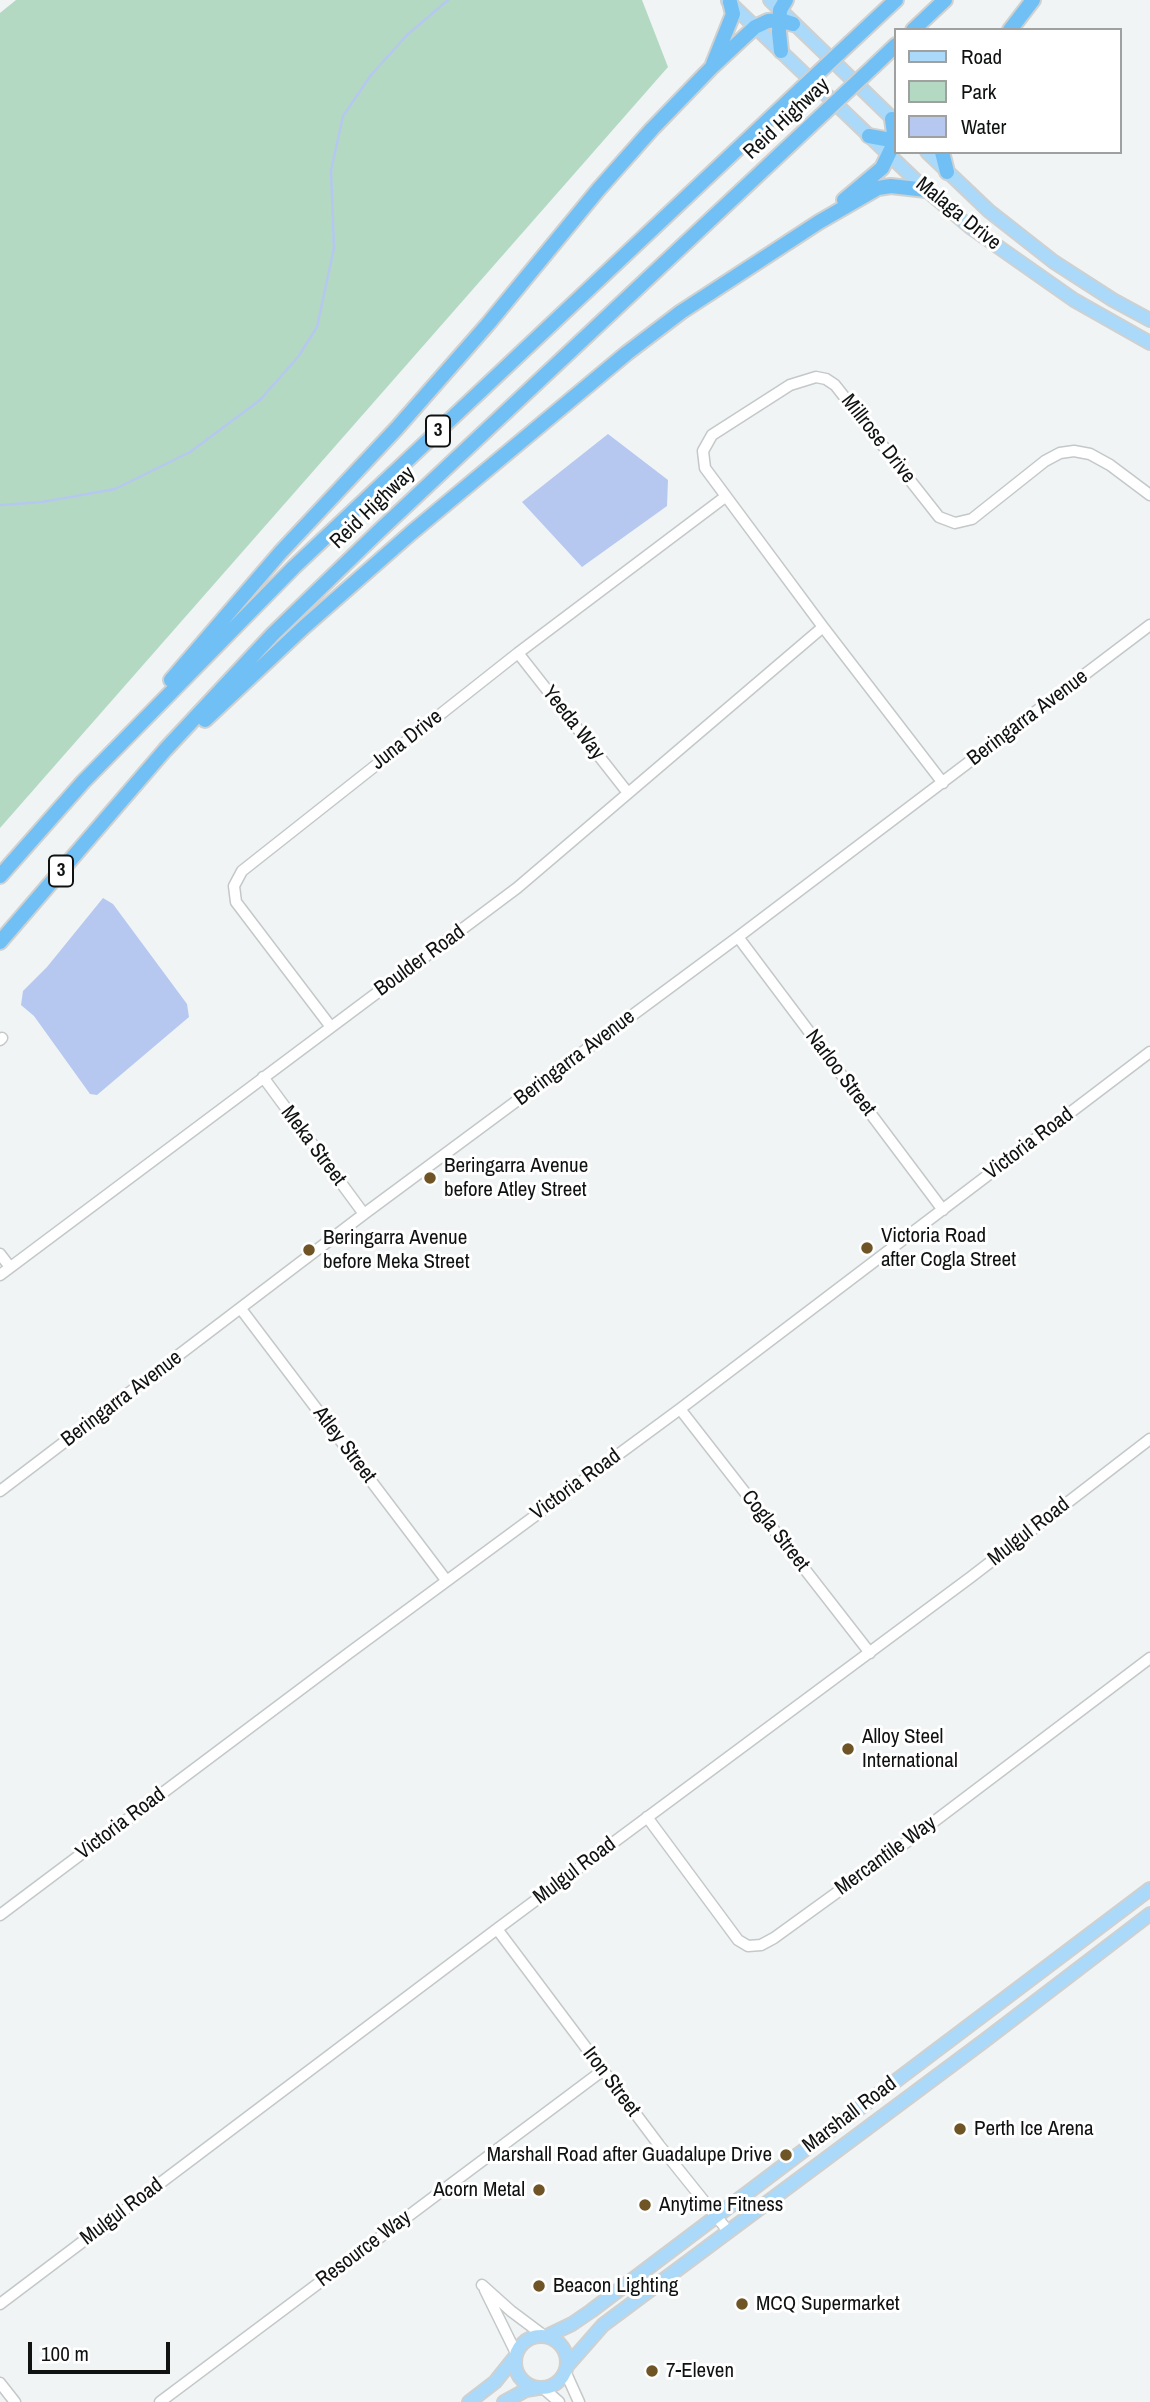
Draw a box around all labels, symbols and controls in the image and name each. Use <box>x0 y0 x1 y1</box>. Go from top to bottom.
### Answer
legend <box>894 28 1122 154</box>
text: Road <box>961 42 1002 71</box>
street label: Reid Highway <box>739 73 835 165</box>
text: Park <box>961 77 996 106</box>
text: Water <box>961 112 1006 141</box>
street label: Malaga Drive <box>910 172 1006 256</box>
street label: Millrose Drive <box>835 389 921 489</box>
road number: 3 <box>426 416 450 446</box>
street label: Reid Highway <box>325 461 421 555</box>
street label: Beringarra Avenue <box>963 665 1093 771</box>
street label: Yeeda Way <box>536 681 610 765</box>
street label: Juna Drive <box>366 704 448 776</box>
road number: 3 <box>49 856 73 886</box>
street label: Boulder Road <box>370 920 470 1002</box>
street label: Beringarra Avenue <box>510 1005 640 1111</box>
street label: Narloo Street <box>799 1025 881 1121</box>
street label: Meka Street <box>275 1101 351 1191</box>
street label: Victoria Road <box>979 1102 1079 1186</box>
place label: Beringarra Avenue before Atley Street <box>444 1153 588 1203</box>
marker: Beringarra Avenue before Atley Street <box>422 1170 438 1186</box>
place label: Victoria Road after Cogla Street <box>881 1223 1016 1273</box>
place label: Beringarra Avenue before Meka Street <box>323 1225 469 1275</box>
marker: Victoria Road after Cogla Street <box>859 1240 875 1256</box>
marker: Beringarra Avenue before Meka Street <box>301 1242 317 1258</box>
street label: Beringarra Avenue <box>57 1346 187 1452</box>
street label: Atley Street <box>307 1402 381 1488</box>
street label: Victoria Road <box>526 1444 626 1526</box>
street label: Cogla Street <box>736 1486 814 1576</box>
street label: Mulgul Road <box>983 1492 1075 1572</box>
place label: Alloy Steel International <box>862 1724 958 1774</box>
marker: Alloy Steel International <box>840 1741 856 1757</box>
street label: Victoria Road <box>71 1782 171 1866</box>
street label: Mercantile Way <box>830 1811 942 1901</box>
street label: Mulgul Road <box>529 1832 621 1910</box>
street label: Iron Street <box>577 2042 645 2122</box>
street label: Marshall Road <box>798 2072 902 2158</box>
place label: Perth Ice Arena <box>974 2116 1094 2142</box>
marker: Perth Ice Arena <box>952 2121 968 2137</box>
place label: Marshall Road after Guadalupe Drive <box>487 2142 772 2168</box>
marker: Marshall Road after Guadalupe Drive <box>778 2147 794 2163</box>
street label: Mulgul Road <box>76 2173 168 2251</box>
place label: Acorn Metal <box>433 2177 525 2203</box>
marker: Acorn Metal <box>531 2182 547 2198</box>
place label: Anytime Fitness <box>659 2192 783 2218</box>
marker: Anytime Fitness <box>637 2197 653 2213</box>
street label: Resource Way <box>312 2205 416 2293</box>
place label: Beacon Lighting <box>553 2273 678 2299</box>
marker: Beacon Lighting <box>531 2278 547 2294</box>
place label: MCQ Supermarket <box>756 2291 900 2317</box>
marker: MCQ Supermarket <box>734 2296 750 2312</box>
scale bar <box>32 2328 173 2372</box>
text: 100 m <box>41 2339 89 2368</box>
place label: 7-Eleven <box>666 2358 734 2384</box>
marker: 7-Eleven <box>644 2363 660 2379</box>

